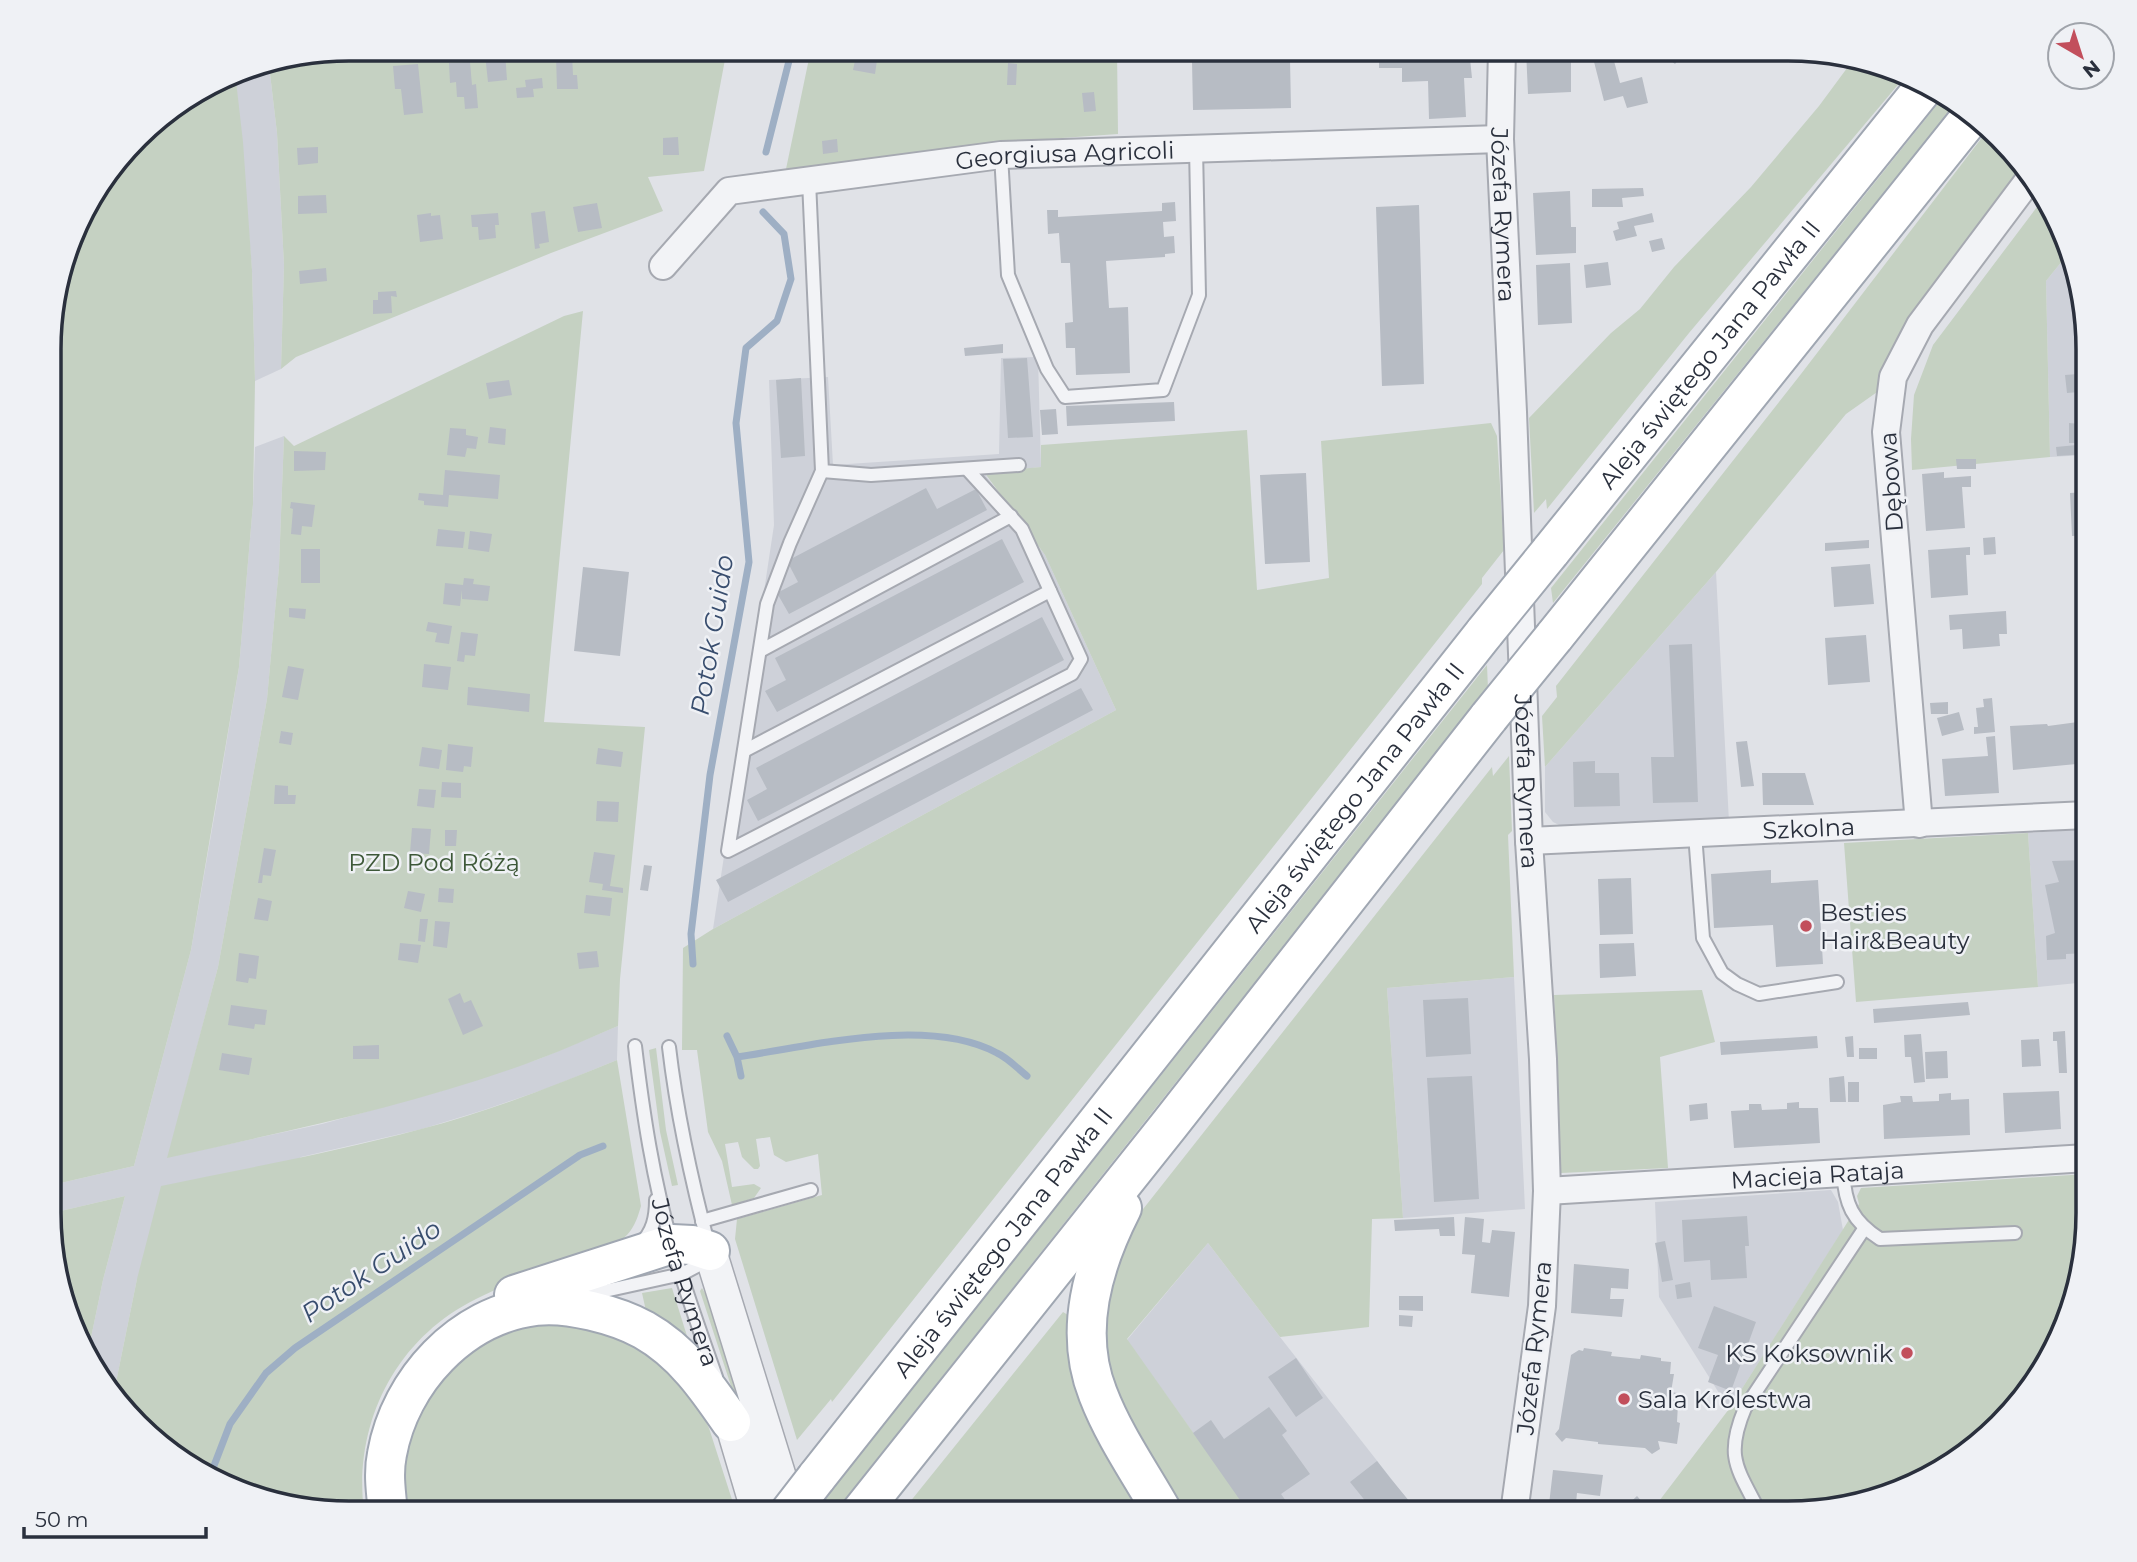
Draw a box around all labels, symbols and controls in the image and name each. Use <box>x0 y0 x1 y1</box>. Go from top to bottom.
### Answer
north arrow <box>2046 21 2116 91</box>
text: N <box>2078 55 2105 83</box>
street label: Józefa Rymera <box>1485 126 1522 303</box>
street label: Georgiusa Agricoli <box>953 135 1175 175</box>
street label: Aleja świętego Jana Pawła II <box>1592 214 1826 494</box>
street label: Dębowa <box>1873 431 1909 533</box>
water label: Potok Guido <box>684 553 740 717</box>
street label: Aleja świętego Jana Pawła II <box>1239 656 1470 938</box>
street label: Józefa Rymera <box>1509 692 1545 870</box>
street label: Szkolna <box>1762 811 1856 845</box>
park label: PZD Pod Różą <box>348 848 520 877</box>
place label: Besties Hair&Beauty <box>1820 898 1969 955</box>
marker: Besties Hair&Beauty <box>1798 918 1814 934</box>
street label: Aleja świętego Jana Pawła II <box>887 1101 1118 1383</box>
street label: Macieja Rataja <box>1730 1155 1905 1194</box>
street label: Józefa Rymera <box>646 1194 726 1370</box>
water label: Potok Guido <box>295 1213 447 1329</box>
street label: Józefa Rymera <box>1510 1260 1558 1437</box>
place label: KS Koksownik <box>1725 1339 1894 1368</box>
marker: KS Koksownik <box>1899 1345 1915 1361</box>
place label: Sala Królestwa <box>1638 1385 1812 1414</box>
marker: Sala Królestwa <box>1616 1391 1632 1407</box>
scale bar <box>24 1496 206 1540</box>
text: 50 m <box>35 1507 89 1532</box>

